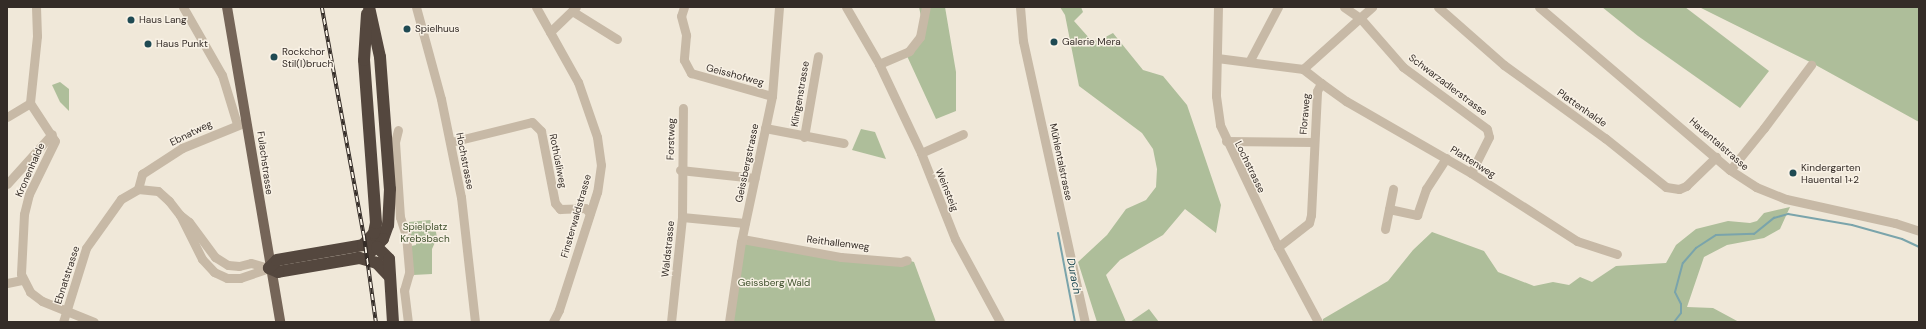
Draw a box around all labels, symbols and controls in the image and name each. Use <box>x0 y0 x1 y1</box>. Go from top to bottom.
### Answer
place label: Haus Lang <box>139 14 187 26</box>
marker: Haus Lang <box>126 15 136 25</box>
place label: Spielhuus <box>415 23 460 35</box>
marker: Spielhuus <box>402 24 412 34</box>
place label: Galerie Mera <box>1062 36 1121 48</box>
marker: Galerie Mera <box>1049 37 1059 47</box>
place label: Haus Punkt <box>156 38 208 50</box>
marker: Haus Punkt <box>143 39 153 49</box>
place label: Rockchor Stil(l)bruch <box>282 45 333 68</box>
marker: Rockchor Stil(l)bruch <box>269 52 279 62</box>
street label: Schwarzadlerstrasse <box>1406 52 1490 118</box>
street label: Klingenstrasse <box>788 60 812 128</box>
street label: Geisshofweg <box>705 62 765 88</box>
street label: Plattenhalde <box>1555 87 1609 129</box>
street label: Floraweg <box>1297 93 1313 135</box>
street label: Hauentalstrasse <box>1687 115 1751 173</box>
street label: Ebnatweg <box>168 118 214 148</box>
street label: Forstweg <box>664 118 678 160</box>
street label: Geissbergstrasse <box>733 122 761 204</box>
street label: Mühlentalstrasse <box>1047 122 1075 202</box>
street label: Fulachstrasse <box>255 131 275 195</box>
street label: Hochstrasse <box>454 131 476 191</box>
street label: Rothüsliweg <box>547 133 569 189</box>
street label: Lochstrasse <box>1232 139 1268 195</box>
street label: Kronenhalde <box>13 141 47 199</box>
street label: Plattenweg <box>1448 143 1498 181</box>
place label: Kindergarten Hauental 1+2 <box>1801 161 1860 184</box>
street label: Weinsteig <box>933 167 961 213</box>
marker: Kindergarten Hauental 1+2 <box>1788 168 1798 178</box>
street label: Finsterwaldstrasse <box>558 173 594 259</box>
park label: Spielplatz Krebsbach <box>400 220 450 244</box>
street label: Waldstrasse <box>659 220 677 278</box>
street label: Reithallenweg <box>806 233 870 253</box>
street label: Ebnatstrasse <box>52 244 82 306</box>
water label: Durach <box>1064 257 1084 295</box>
park label: Geissberg Wald <box>738 277 810 289</box>

